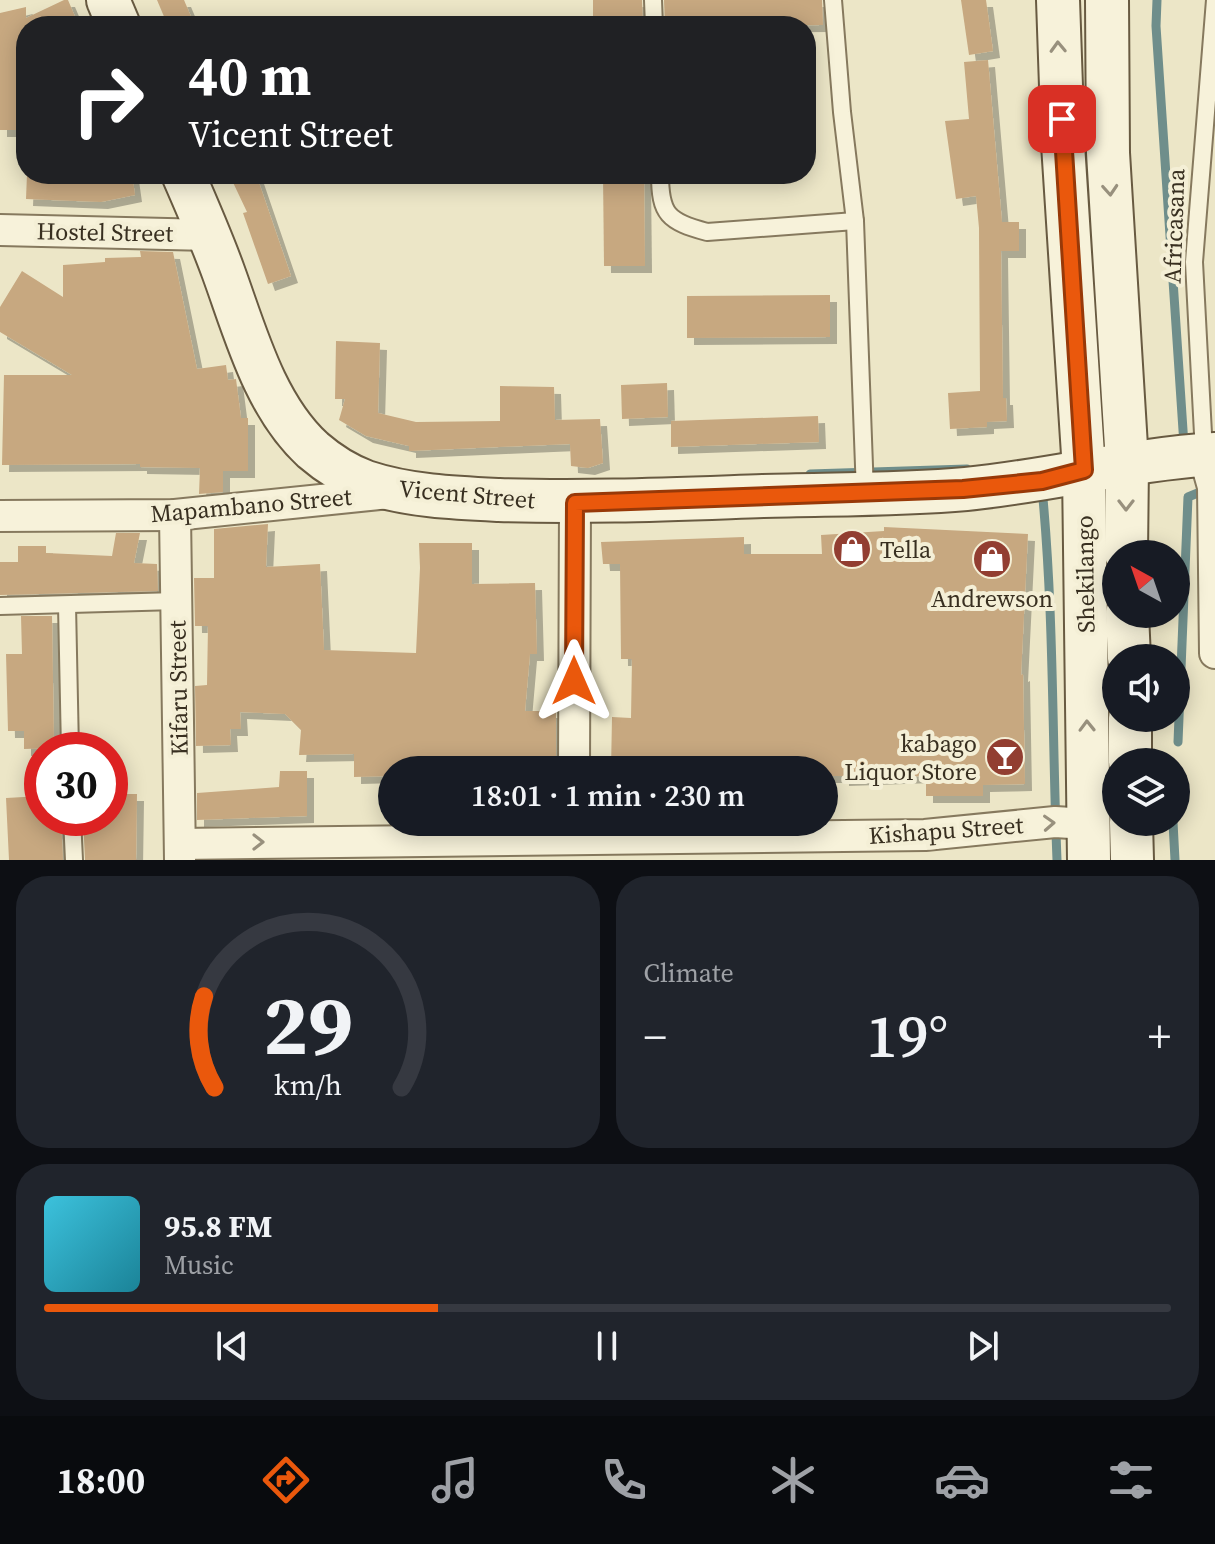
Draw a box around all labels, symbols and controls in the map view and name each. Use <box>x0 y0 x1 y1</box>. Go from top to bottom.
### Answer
text: 40 m <box>188 37 311 114</box>
one-way arrow <box>1050 40 1067 53</box>
icon: right <box>56 48 160 152</box>
pin <box>1028 85 1096 153</box>
icon: arrive <box>1040 97 1084 141</box>
text: Vicent Street <box>188 110 393 159</box>
street label: Africasana <box>1156 167 1193 284</box>
one-way arrow <box>1101 184 1118 197</box>
street label: Hostel Street <box>36 214 174 250</box>
street label: Vicent Street <box>398 472 537 516</box>
street label: Mapambano Street <box>149 480 353 530</box>
one-way arrow <box>1117 499 1135 512</box>
street label: Shekilango <box>1067 515 1103 633</box>
shop icon: Tella <box>831 528 873 570</box>
place label: Tella <box>880 533 932 566</box>
shop icon: Andrewson <box>971 538 1013 580</box>
north arrow <box>1102 540 1190 628</box>
map controls <box>1102 540 1190 836</box>
place label: Andrewson <box>931 582 1053 615</box>
street label: Kifaru Street <box>160 620 196 756</box>
position arrow <box>532 639 616 723</box>
button: sound <box>1102 644 1190 732</box>
one-way arrow <box>1078 719 1096 732</box>
place label: kabago Liquor Store <box>844 727 977 788</box>
speed limit sign: 30 <box>24 732 128 836</box>
bar icon: kabago Liquor Store <box>984 736 1026 778</box>
button: layers <box>1102 748 1190 836</box>
text: 18:01 · 1 min · 230 m <box>471 775 745 816</box>
street label: Kishapu Street <box>868 808 1025 852</box>
one-way arrow <box>1043 815 1056 832</box>
one-way arrow <box>252 833 265 851</box>
text: Climate <box>644 955 734 991</box>
text: 29 <box>263 968 353 1082</box>
text: 19° <box>866 995 948 1077</box>
text: − <box>644 1006 667 1067</box>
text: + <box>1148 1006 1171 1067</box>
text: km/h <box>274 1065 342 1105</box>
text: 95.8 FM <box>164 1206 272 1247</box>
text: Music <box>164 1247 234 1283</box>
icon: previous <box>210 1324 254 1368</box>
icon: pause <box>585 1324 629 1368</box>
icon: next <box>961 1324 1005 1368</box>
icon: directions <box>258 1452 314 1508</box>
icon: music <box>427 1452 483 1508</box>
icon: phone <box>596 1452 652 1508</box>
icon: climate <box>765 1452 821 1508</box>
icon: car <box>934 1452 990 1508</box>
icon: filters <box>1103 1452 1159 1508</box>
text: 18:00 <box>56 1456 145 1505</box>

